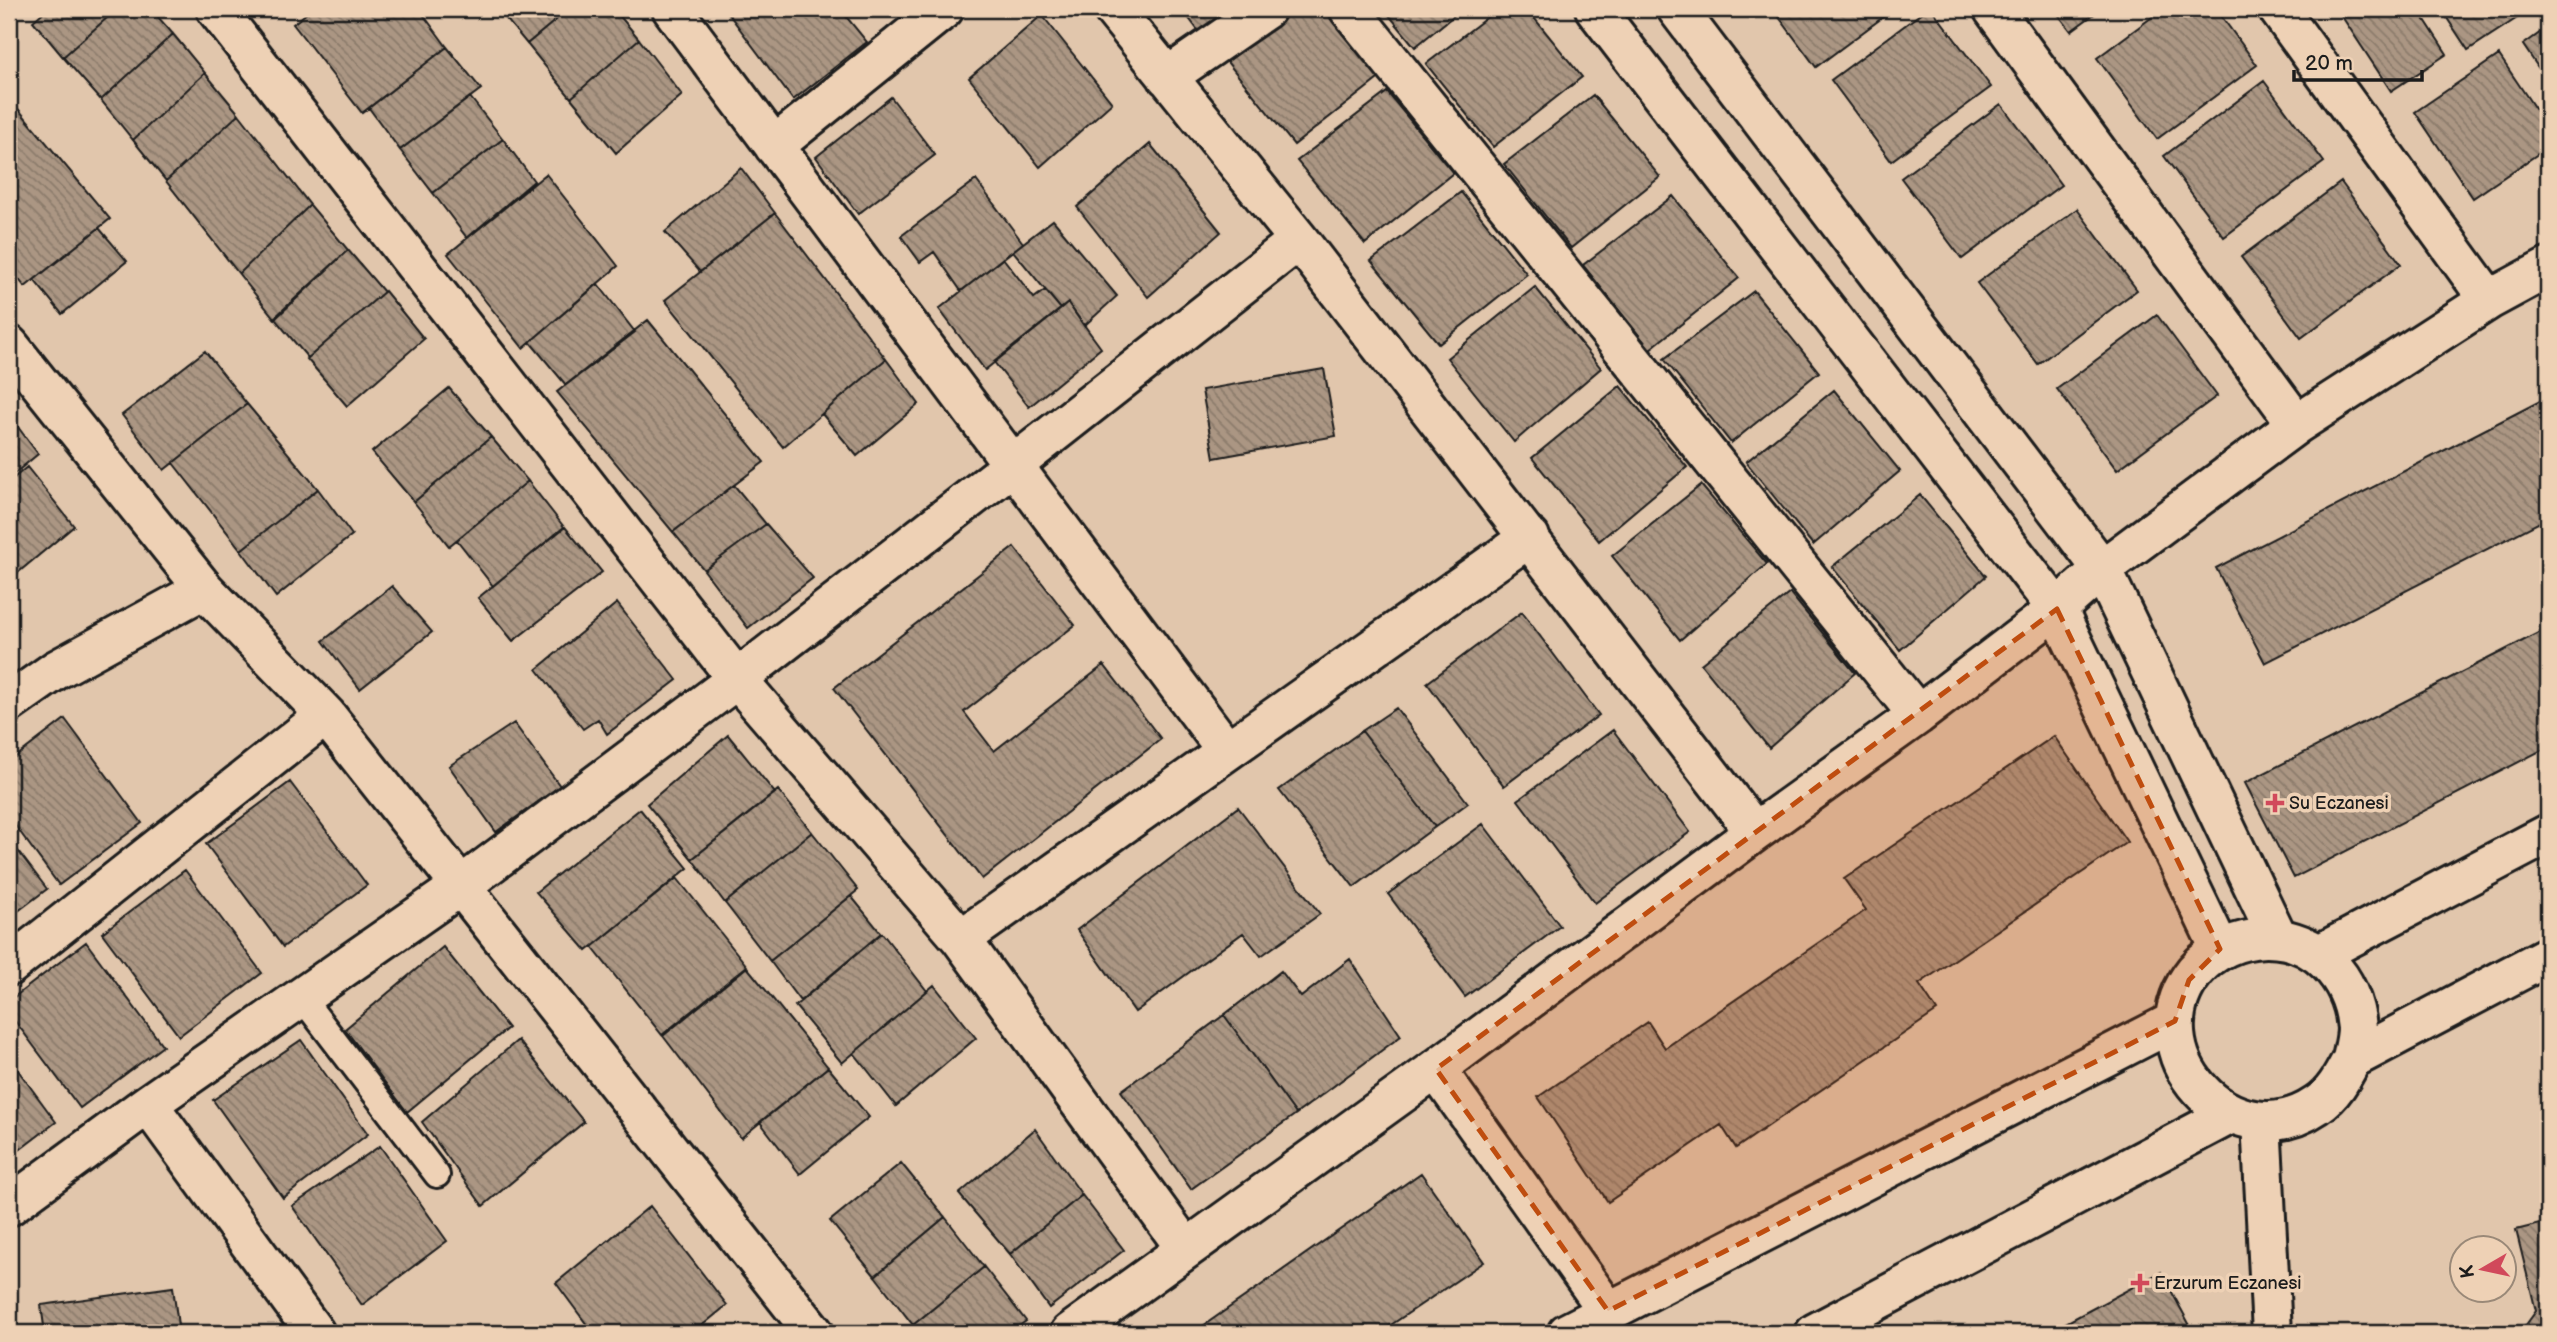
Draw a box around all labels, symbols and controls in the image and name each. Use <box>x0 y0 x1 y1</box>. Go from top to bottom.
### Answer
scale bar <box>2294 38 2422 82</box>
text: 20 m <box>2305 51 2353 76</box>
place label: Su Eczanesi <box>2289 793 2389 814</box>
marker: Su Eczanesi <box>2267 795 2283 811</box>
north arrow <box>2448 1234 2518 1304</box>
text: K <box>2455 1263 2480 1280</box>
place label: Erzurum Eczanesi <box>2154 1273 2302 1294</box>
marker: Erzurum Eczanesi <box>2132 1275 2148 1291</box>

